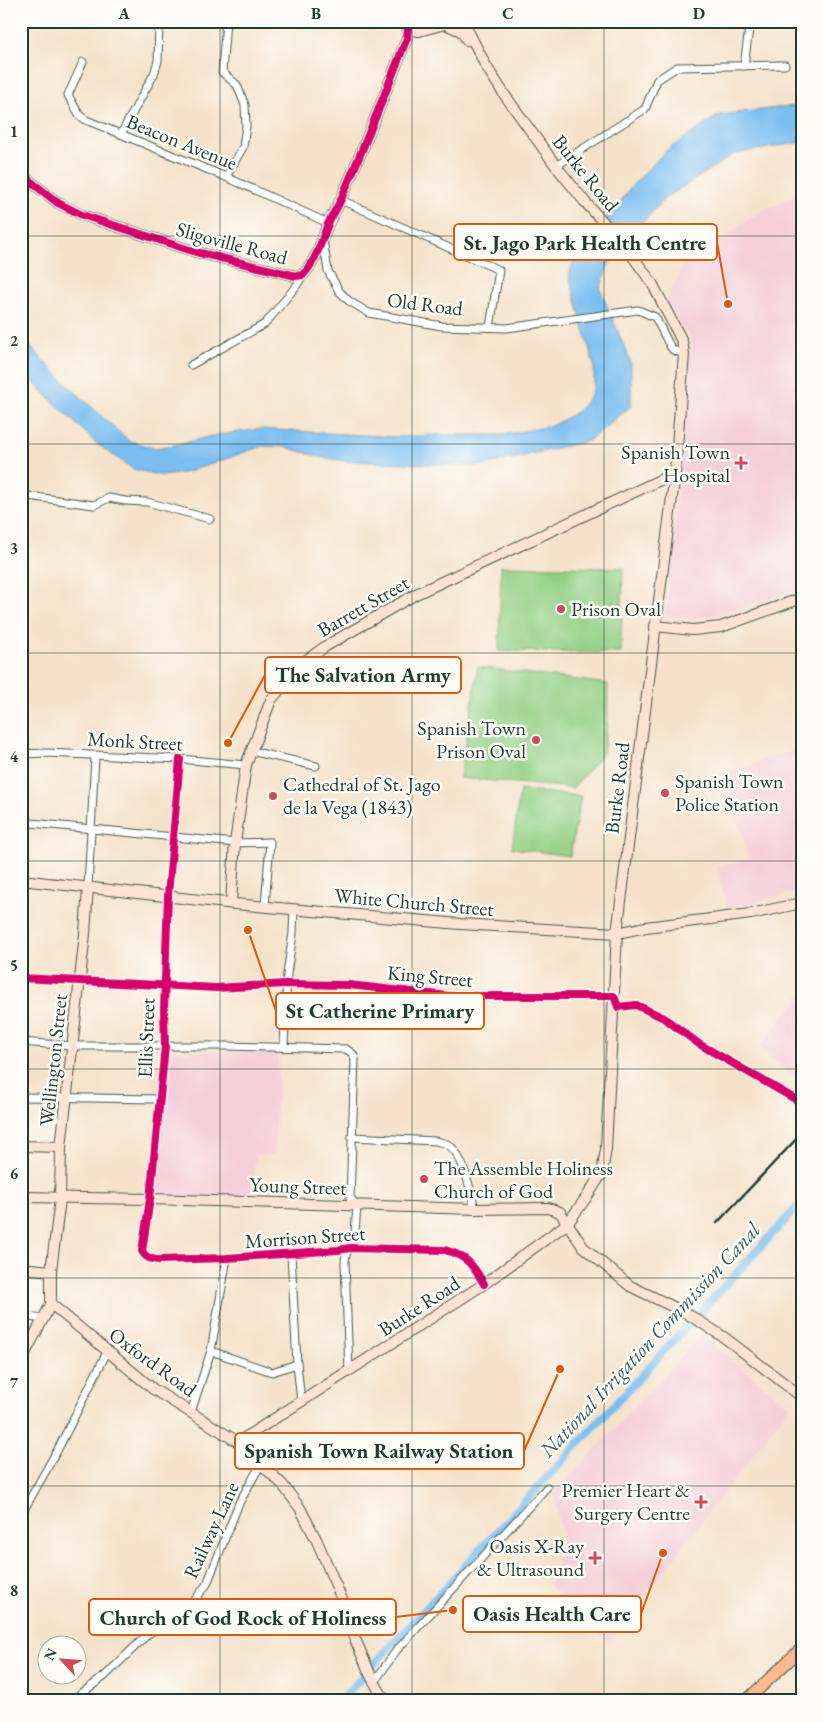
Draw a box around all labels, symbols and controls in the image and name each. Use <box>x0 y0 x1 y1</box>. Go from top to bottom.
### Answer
text: A <box>117 3 130 24</box>
text: B <box>311 3 321 24</box>
text: C <box>502 3 514 24</box>
text: D <box>693 3 705 24</box>
street label: Beacon Avenue <box>123 108 241 176</box>
text: 1 <box>10 121 18 142</box>
street label: Burke Road <box>547 129 626 218</box>
street label: Sligoville Road <box>173 216 291 271</box>
callout: St. Jago Park Health Centre <box>454 224 717 260</box>
text: St. Jago Park Health Centre <box>464 229 707 256</box>
street label: Old Road <box>386 286 465 322</box>
text: 2 <box>10 330 19 351</box>
place label: Spanish Town Hospital <box>621 439 730 488</box>
marker: Spanish Town Hospital <box>734 456 748 470</box>
text: 3 <box>10 538 18 559</box>
street label: Barrett Street <box>313 569 414 643</box>
place label: Prison Oval <box>571 596 661 622</box>
marker: Prison Oval <box>555 603 567 615</box>
callout: The Salvation Army <box>265 657 461 693</box>
text: The Salvation Army <box>275 661 452 688</box>
place label: Spanish Town Prison Oval <box>417 715 526 764</box>
street label: Monk Street <box>87 726 184 757</box>
marker: Spanish Town Prison Oval <box>530 734 542 746</box>
street label: Burke Road <box>598 740 636 835</box>
text: 4 <box>10 746 19 767</box>
place label: Spanish Town Police Station <box>675 768 784 817</box>
place label: Cathedral of St. Jago de la Vega (1843) <box>283 771 441 820</box>
marker: Spanish Town Police Station <box>659 787 671 799</box>
marker: Cathedral of St. Jago de la Vega (1843) <box>267 790 279 802</box>
street label: White Church Street <box>333 882 495 922</box>
text: 5 <box>10 955 18 976</box>
street label: King Street <box>386 959 475 993</box>
street label: Wellington Street <box>33 992 73 1127</box>
callout: St Catherine Primary <box>276 993 484 1029</box>
street label: Ellis Street <box>132 997 160 1079</box>
text: St Catherine Primary <box>286 997 475 1024</box>
place label: The Assemble Holiness Church of God <box>434 1155 613 1204</box>
text: 6 <box>10 1163 19 1184</box>
street label: Young Street <box>249 1171 348 1201</box>
marker: The Assemble Holiness Church of God <box>418 1173 430 1185</box>
water label: National Irrigation Commission Canal <box>533 1216 767 1464</box>
street label: Morrison Street <box>244 1220 367 1254</box>
street label: Burke Road <box>373 1270 465 1342</box>
street label: Oxford Road <box>104 1321 203 1403</box>
text: 7 <box>10 1372 19 1393</box>
callout: Spanish Town Railway Station <box>235 1433 524 1469</box>
text: Spanish Town Railway Station <box>245 1437 514 1464</box>
street label: Railway Lane <box>177 1477 245 1583</box>
place label: Premier Heart & Surgery Centre <box>561 1477 690 1526</box>
marker: Premier Heart & Surgery Centre <box>694 1495 708 1509</box>
place label: Oasis X-Ray & Ultrasound <box>477 1533 585 1582</box>
marker: Oasis X-Ray & Ultrasound <box>588 1551 602 1565</box>
text: 8 <box>10 1580 18 1601</box>
callout: Oasis Health Care <box>463 1596 641 1632</box>
callout: Church of God Rock of Holiness <box>89 1599 396 1635</box>
text: Oasis Health Care <box>473 1600 631 1627</box>
text: Church of God Rock of Holiness <box>100 1604 386 1631</box>
north arrow <box>38 1634 88 1684</box>
text: N <box>40 1645 61 1663</box>

